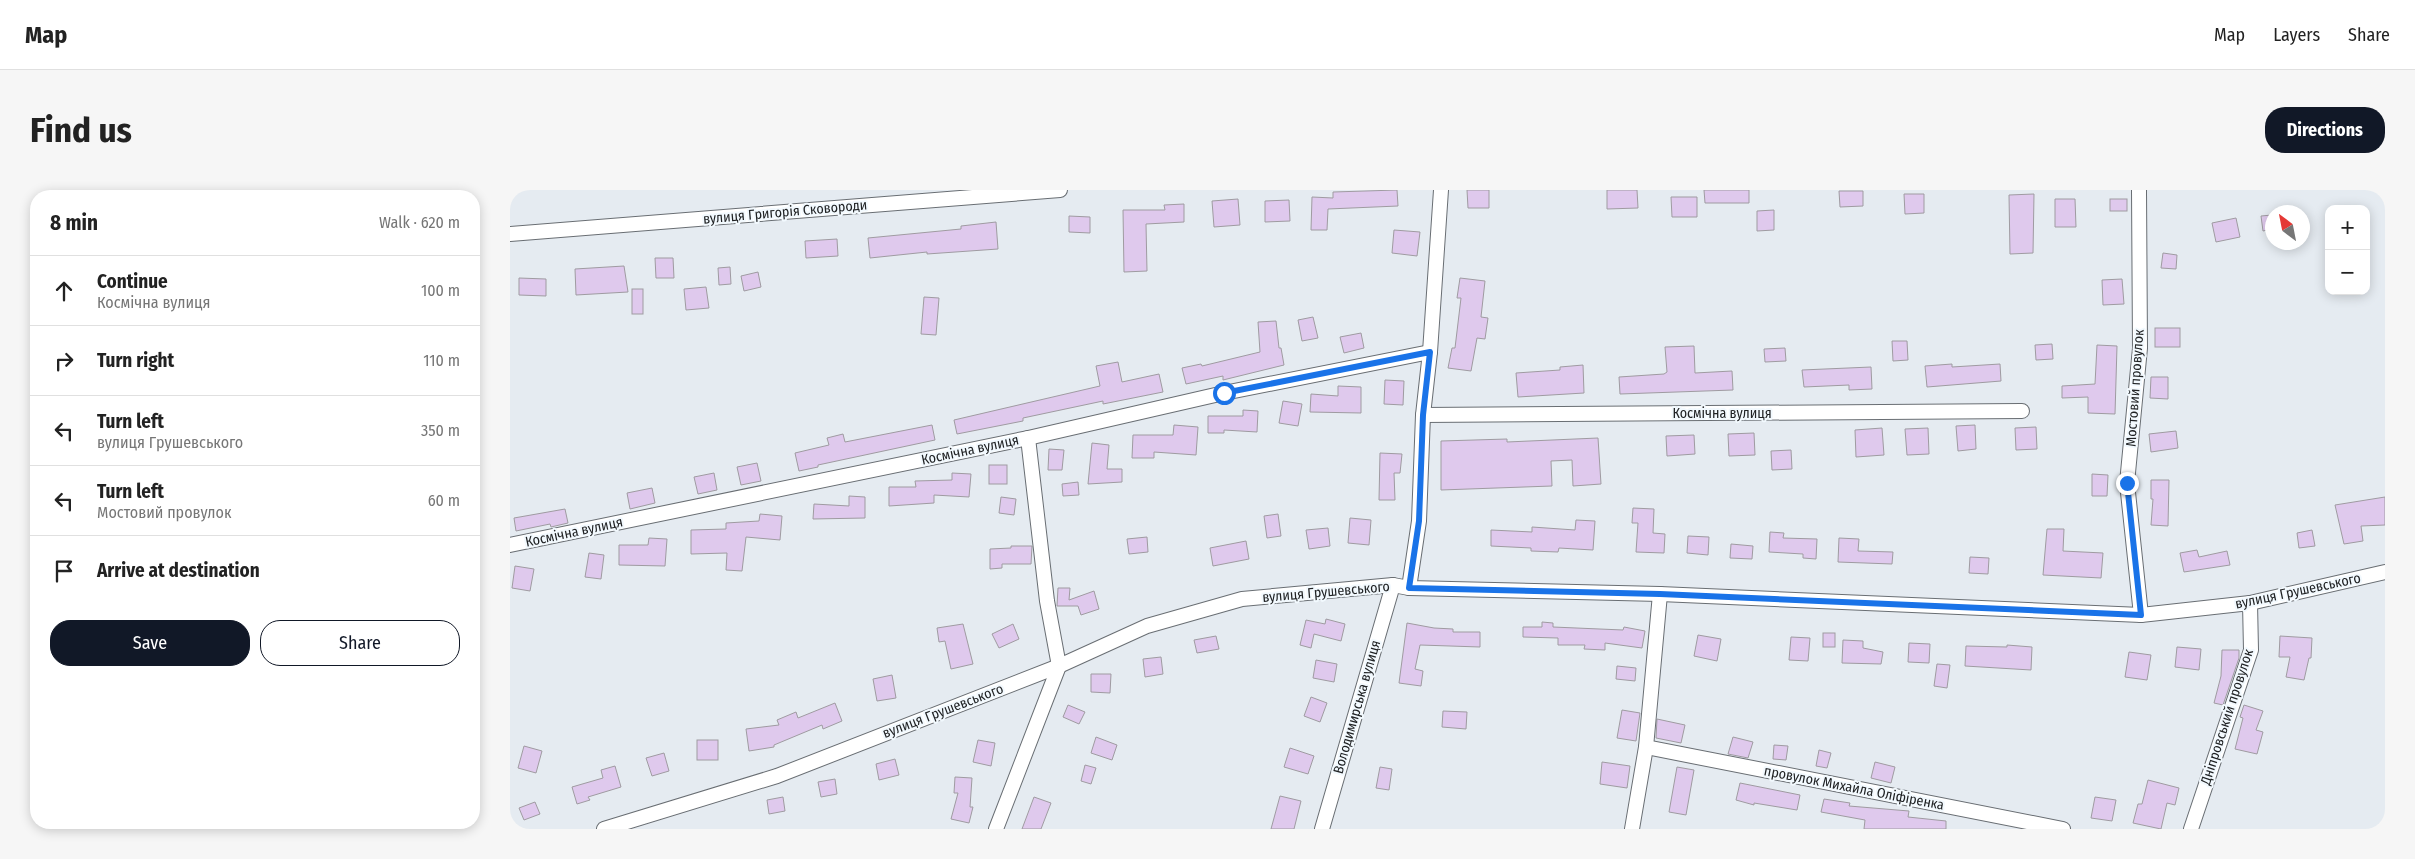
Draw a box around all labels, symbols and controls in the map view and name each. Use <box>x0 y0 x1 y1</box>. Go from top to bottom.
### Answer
text: Map <box>25 21 67 49</box>
text: Map <box>2214 24 2245 46</box>
text: Layers <box>2273 24 2320 46</box>
text: Share <box>2348 24 2390 46</box>
button: Directions <box>2265 107 2385 153</box>
text: Find us <box>30 109 132 151</box>
street label: вулиця Григорія Сковороди <box>702 196 868 228</box>
north arrow <box>2265 205 2310 250</box>
map controls <box>2325 205 2370 295</box>
button: + <box>2325 205 2370 250</box>
text: 8 min <box>50 210 98 236</box>
text: Walk · 620 m <box>379 213 460 232</box>
button: − <box>2325 250 2370 295</box>
text: Continue <box>97 270 168 293</box>
icon: ahead <box>50 277 78 305</box>
text: 100 m <box>421 281 460 300</box>
text: Космічна вулиця <box>97 293 210 312</box>
street label: Мостовий провулок <box>2122 328 2148 447</box>
icon: right <box>50 347 78 375</box>
text: Turn right <box>97 349 174 372</box>
text: 110 m <box>423 351 460 370</box>
route start <box>1213 382 1236 405</box>
street label: Космічна вулиця <box>1672 405 1772 422</box>
text: Turn left <box>97 410 164 433</box>
icon: left <box>50 417 78 445</box>
text: 350 m <box>421 421 460 440</box>
street label: Космічна вулиця <box>920 431 1020 469</box>
text: вулиця Грушевського <box>97 433 243 452</box>
route end <box>2116 472 2139 495</box>
text: Turn left <box>97 480 164 503</box>
icon: left <box>50 487 78 515</box>
text: 60 m <box>428 491 460 510</box>
text: Мостовий провулок <box>97 503 231 522</box>
street label: Космічна вулиця <box>524 513 624 551</box>
icon: arrive <box>50 557 78 585</box>
text: Arrive at destination <box>97 559 260 582</box>
street label: вулиця Грушевського <box>2234 569 2362 613</box>
street label: вулиця Грушевського <box>1262 578 1390 606</box>
button: Save <box>50 620 250 666</box>
button: Share <box>260 620 460 666</box>
street label: Володимирська вулиця <box>1330 638 1384 776</box>
street label: Дніпровський провулок <box>2197 647 2257 788</box>
street label: вулиця Грушевського <box>880 680 1006 742</box>
street label: провулок Михайла Оліфіренка <box>1763 762 1946 814</box>

